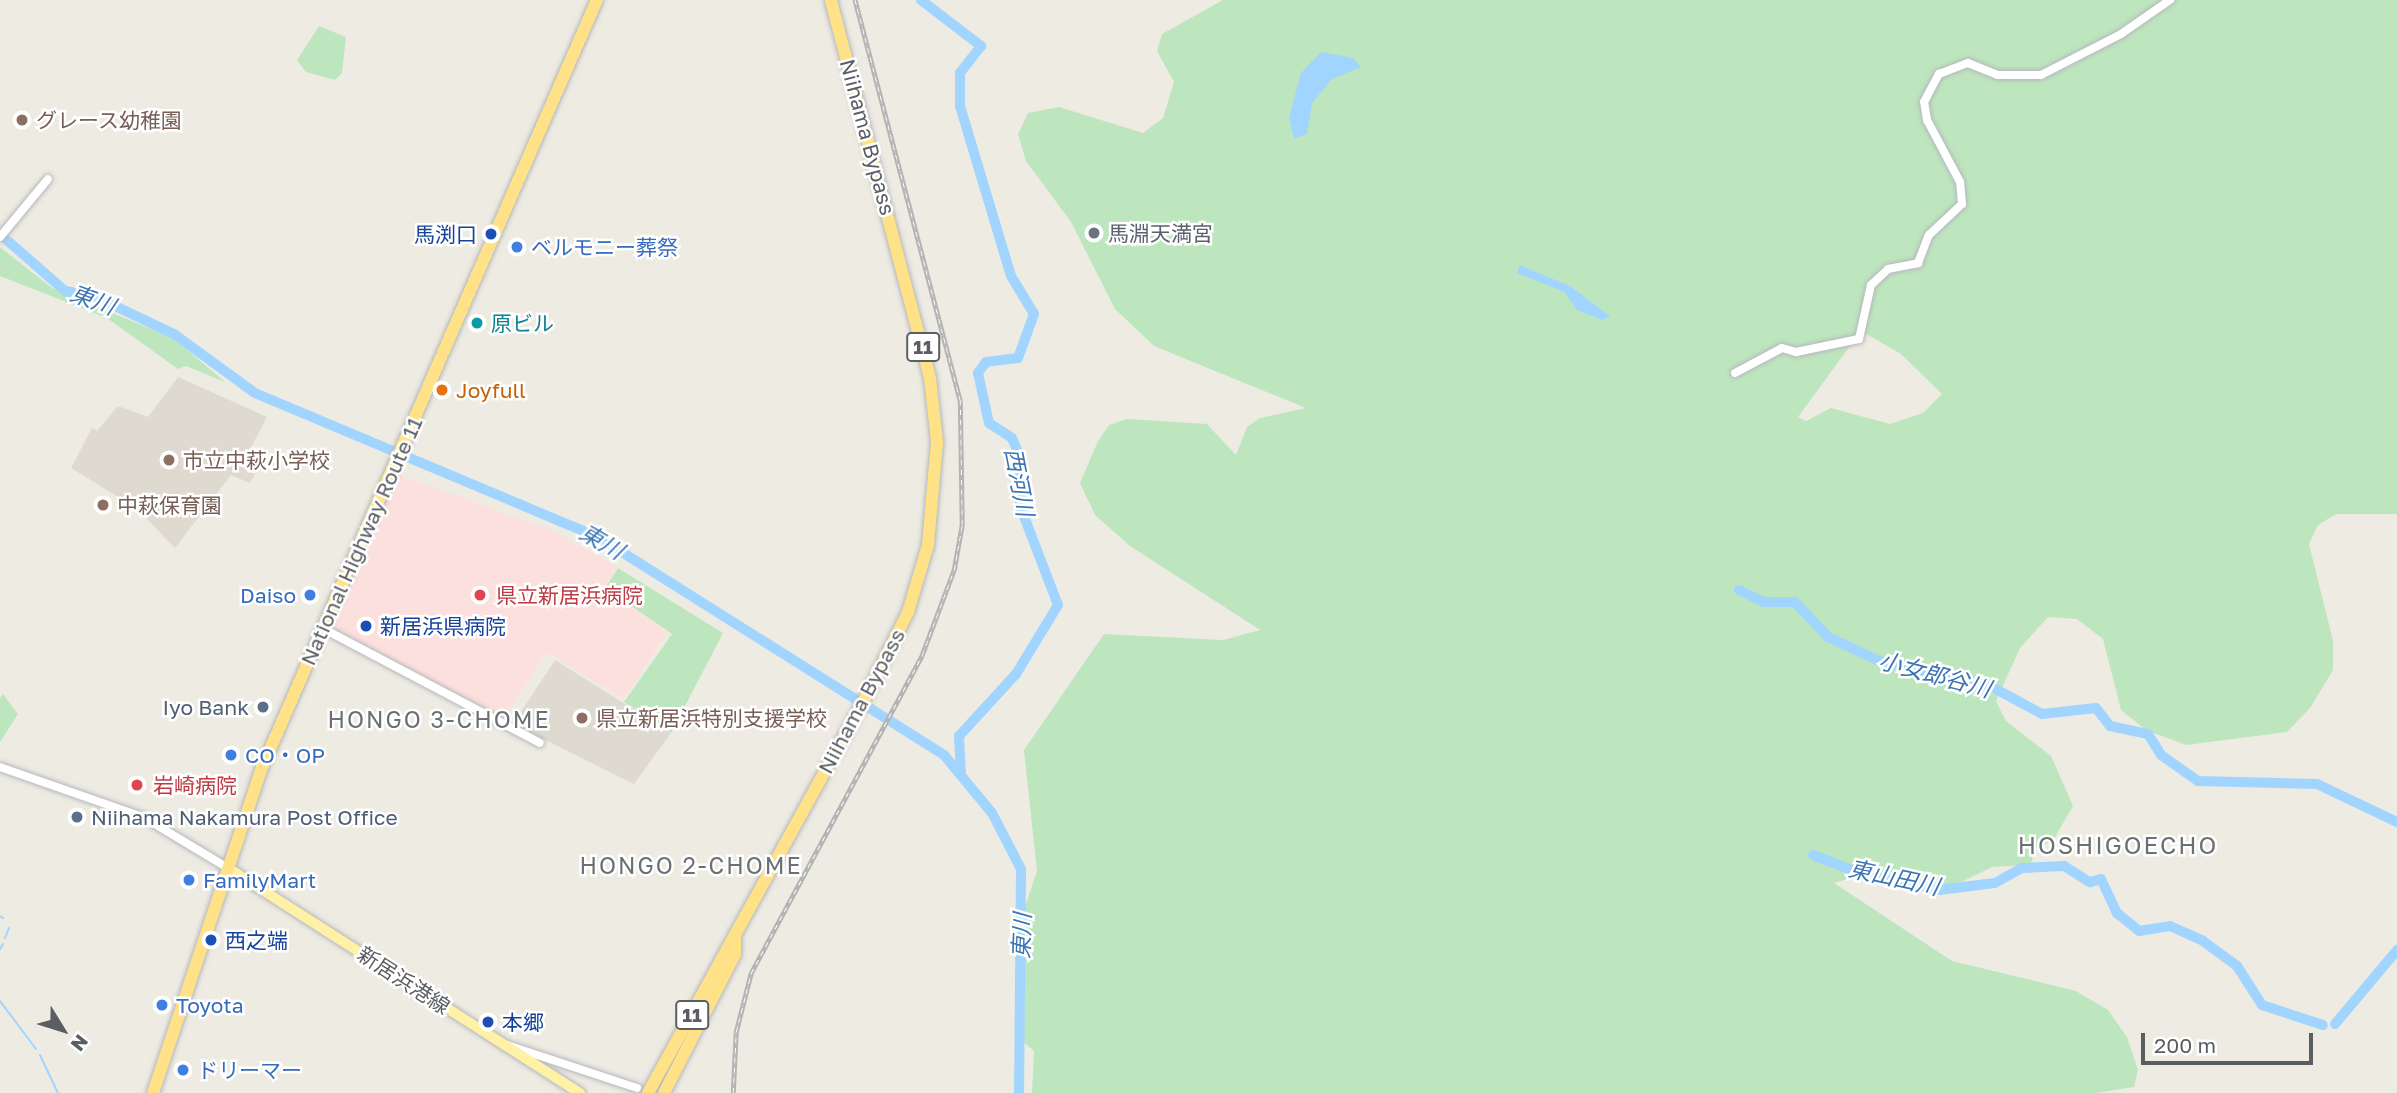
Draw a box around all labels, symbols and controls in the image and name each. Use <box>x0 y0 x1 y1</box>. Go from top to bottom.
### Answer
street label: Niihama Bypass <box>835 56 901 218</box>
place label: グレース幼稚園 <box>36 107 183 133</box>
marker: グレース幼稚園 <box>14 112 30 128</box>
place label: 馬淵天満宮 <box>1108 220 1213 246</box>
place label: 馬渕口 <box>414 221 477 247</box>
marker: 馬淵天満宮 <box>1086 225 1102 241</box>
marker: 馬渕口 <box>483 226 499 242</box>
place label: ベルモニー葬祭 <box>531 234 678 260</box>
marker: ベルモニー葬祭 <box>509 239 525 255</box>
water label: 東川 <box>67 278 119 320</box>
place label: 原ビル <box>491 310 554 336</box>
marker: 原ビル <box>469 315 485 331</box>
road number: 11 <box>906 332 940 362</box>
place label: Joyfull <box>456 377 526 403</box>
marker: Joyfull <box>434 382 450 398</box>
street label: National Highway Route 11 <box>295 413 427 669</box>
water label: 西河川 <box>1000 446 1040 518</box>
place label: 市立中萩小学校 <box>183 447 330 473</box>
marker: 市立中萩小学校 <box>161 452 177 468</box>
place label: 中萩保育園 <box>117 492 222 518</box>
marker: 中萩保育園 <box>95 497 111 513</box>
water label: 東川 <box>575 518 629 564</box>
place label: Daiso <box>240 582 296 608</box>
place label: 県立新居浜病院 <box>496 582 643 608</box>
marker: 県立新居浜病院 <box>470 585 490 605</box>
marker: Daiso <box>302 587 318 603</box>
place label: 新居浜県病院 <box>380 613 506 639</box>
marker: 新居浜県病院 <box>358 618 374 634</box>
street label: Niihama Bypass <box>812 624 910 778</box>
water label: 小女郎谷川 <box>1876 646 1994 702</box>
place label: Iyo Bank <box>163 694 249 720</box>
marker: Iyo Bank <box>255 699 271 715</box>
district label: HONGO 3-CHOME <box>329 705 549 733</box>
place label: 県立新居浜特別支援学校 <box>596 705 827 731</box>
marker: 県立新居浜特別支援学校 <box>574 710 590 726</box>
place label: CO・OP <box>245 742 325 768</box>
marker: CO・OP <box>223 747 239 763</box>
place label: 岩崎病院 <box>153 772 237 798</box>
marker: 岩崎病院 <box>127 775 147 795</box>
place label: Niihama Nakamura Post Office <box>91 804 398 830</box>
marker: Niihama Nakamura Post Office <box>69 809 85 825</box>
district label: HOSHIGOECHO <box>2019 831 2217 859</box>
district label: HONGO 2-CHOME <box>581 851 801 879</box>
water label: 東山田川 <box>1846 854 1942 900</box>
place label: FamilyMart <box>203 867 316 893</box>
marker: FamilyMart <box>181 872 197 888</box>
water label: 東川 <box>1006 913 1036 959</box>
place label: 西之端 <box>225 927 288 953</box>
marker: 西之端 <box>203 932 219 948</box>
street label: 新居浜港線 <box>353 941 455 1019</box>
place label: Toyota <box>176 992 244 1018</box>
north arrow <box>28 995 98 1065</box>
marker: Toyota <box>154 997 170 1013</box>
road number: 11 <box>674 1000 710 1030</box>
place label: 本郷 <box>502 1009 544 1035</box>
marker: 本郷 <box>480 1014 496 1030</box>
scale bar <box>2145 1020 2316 1064</box>
text: N <box>66 1030 93 1056</box>
text: 200 m <box>2154 1032 2216 1058</box>
place label: ドリーマー <box>197 1057 302 1083</box>
marker: ドリーマー <box>175 1062 191 1078</box>

